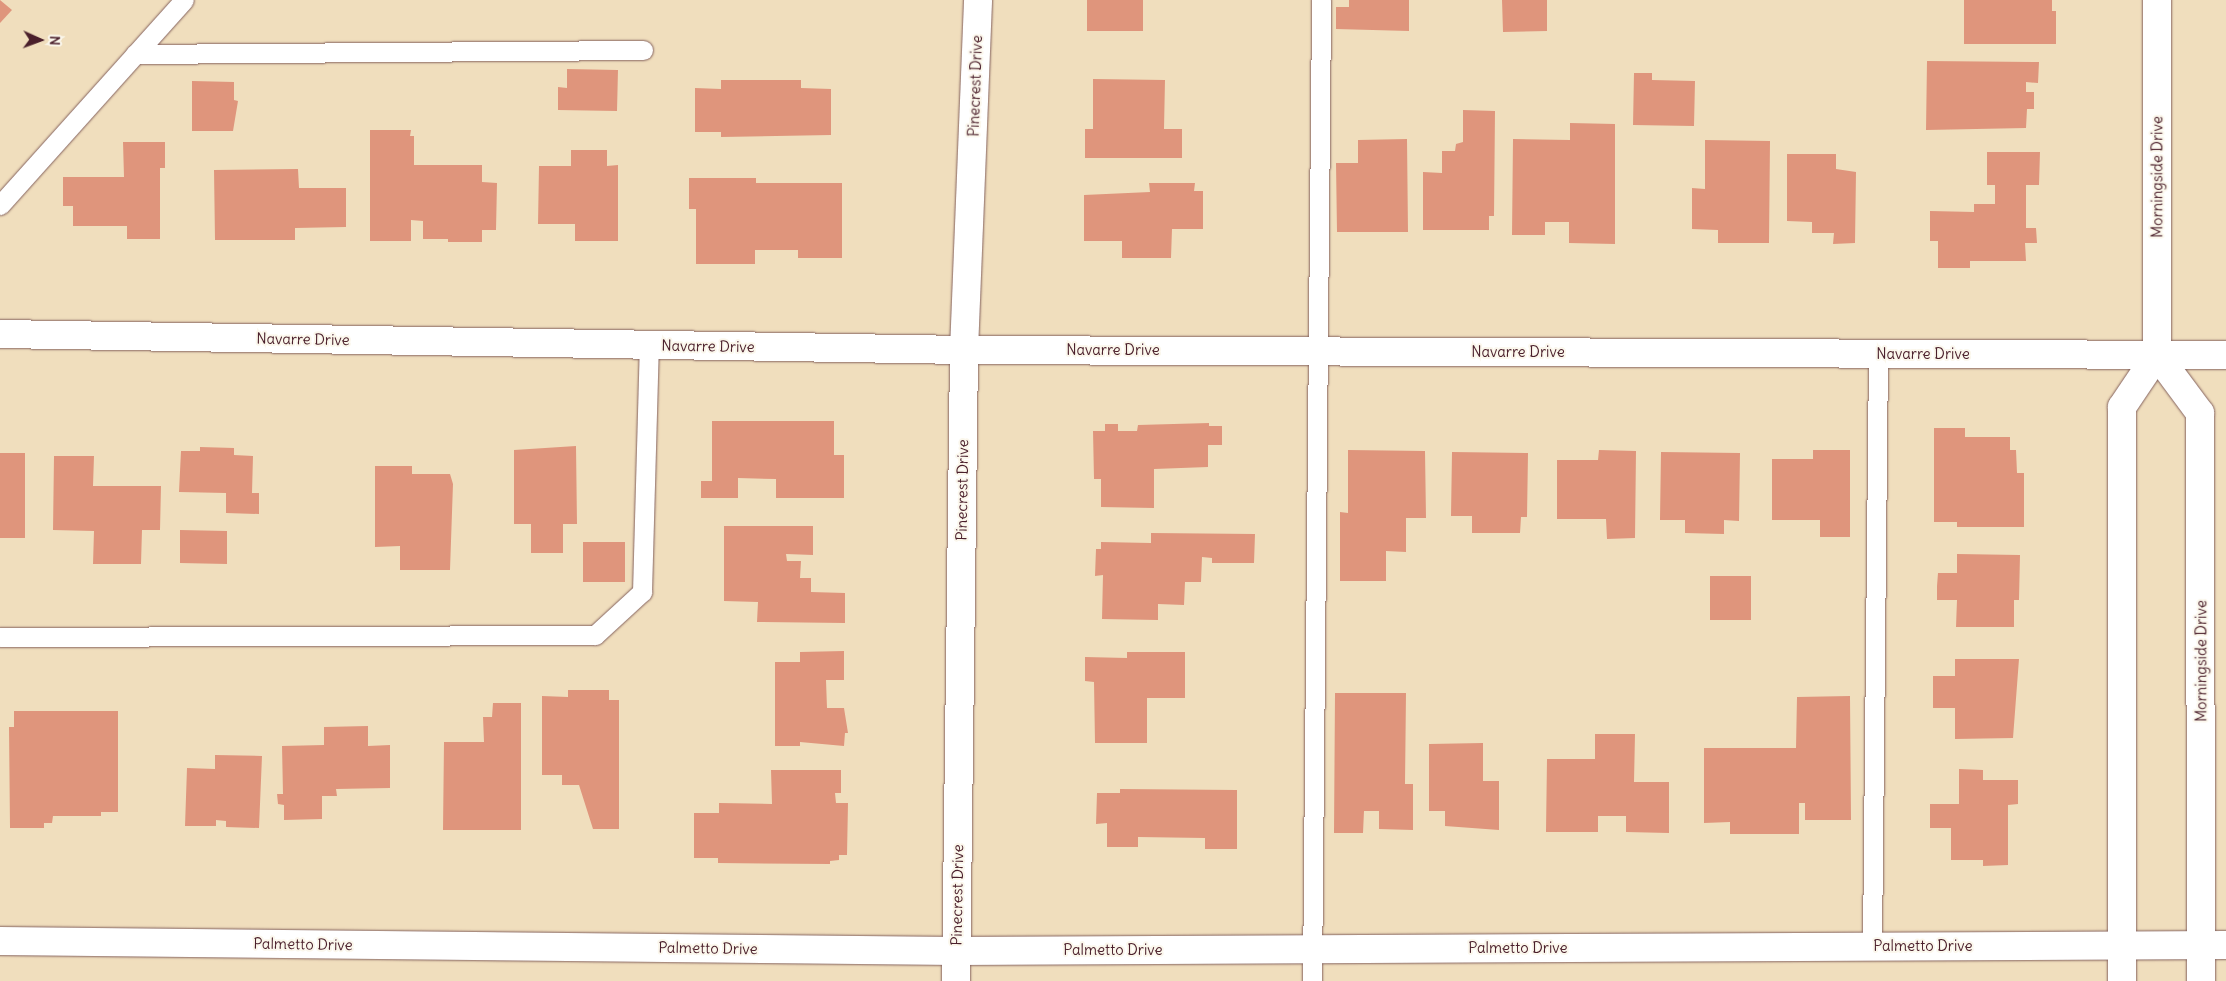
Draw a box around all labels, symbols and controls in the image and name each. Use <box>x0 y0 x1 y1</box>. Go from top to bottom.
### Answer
north arrow <box>15 15 65 65</box>
text: N <box>46 35 64 46</box>
street label: Pinecrest Drive <box>964 35 986 137</box>
street label: Morningside Drive <box>2148 116 2166 238</box>
street label: Navarre Drive <box>256 329 350 349</box>
street label: Navarre Drive <box>661 336 755 356</box>
street label: Navarre Drive <box>1066 341 1160 359</box>
street label: Navarre Drive <box>1471 343 1565 361</box>
street label: Navarre Drive <box>1876 345 1970 363</box>
street label: Pinecrest Drive <box>952 439 972 541</box>
street label: Morningside Drive <box>2192 600 2210 722</box>
street label: Pinecrest Drive <box>947 844 967 946</box>
street label: Palmetto Drive <box>253 934 353 954</box>
street label: Palmetto Drive <box>1873 937 1973 955</box>
street label: Palmetto Drive <box>658 938 758 958</box>
street label: Palmetto Drive <box>1468 939 1568 957</box>
street label: Palmetto Drive <box>1063 941 1163 959</box>

